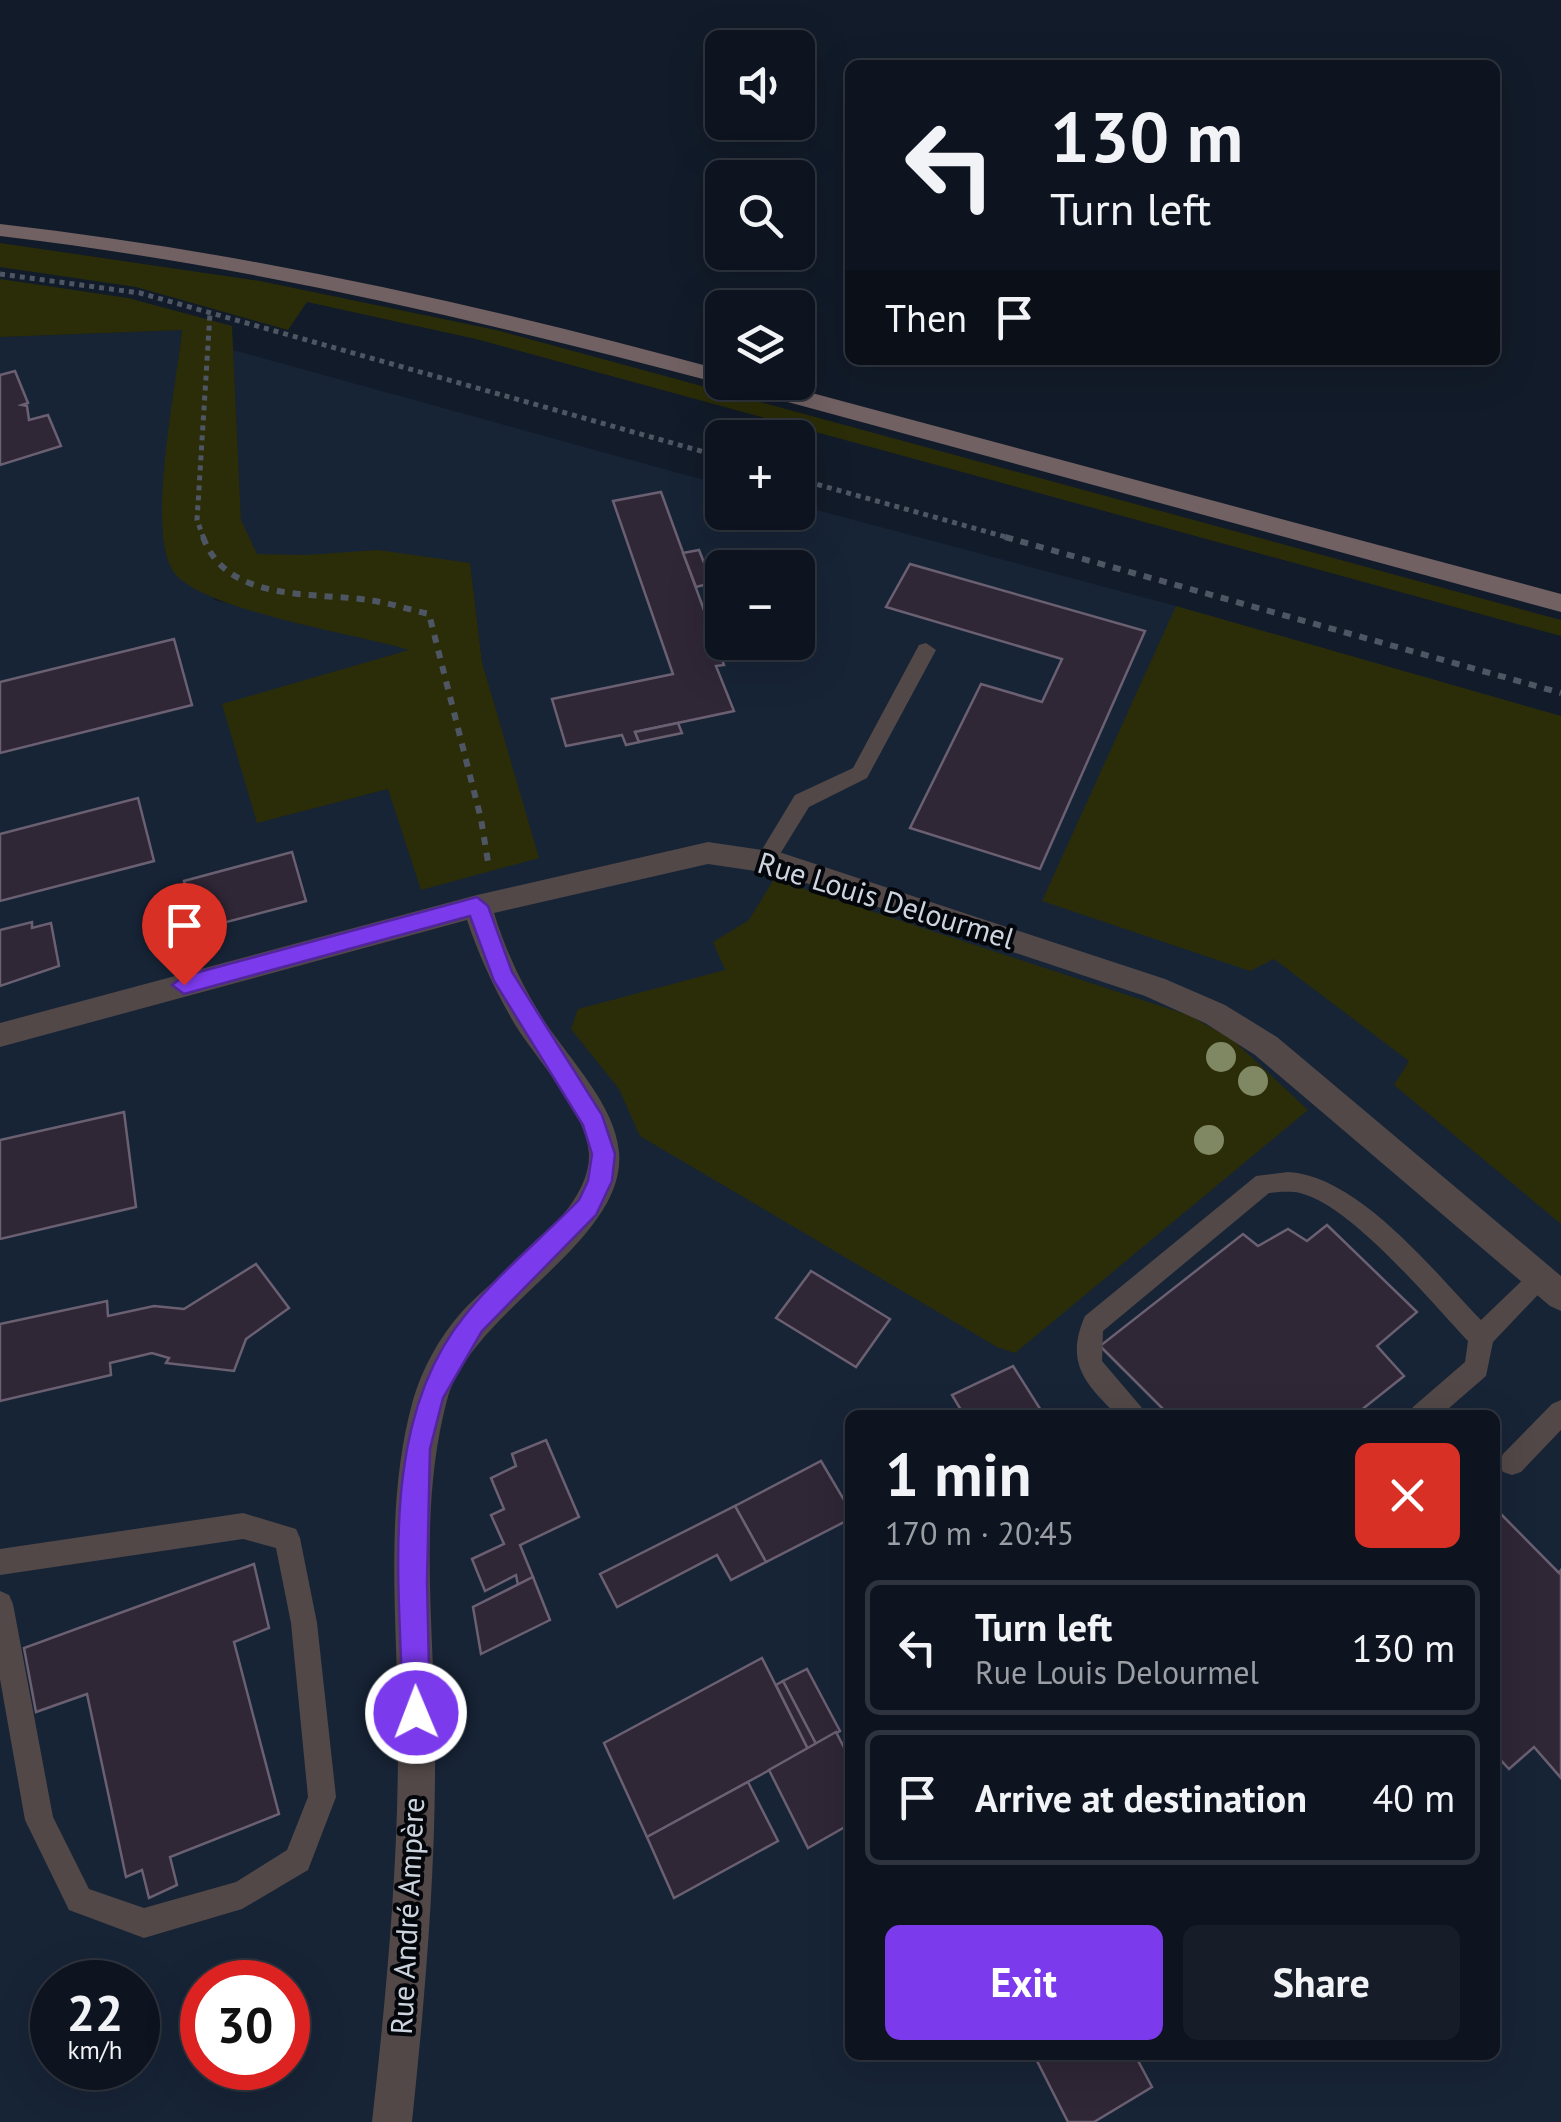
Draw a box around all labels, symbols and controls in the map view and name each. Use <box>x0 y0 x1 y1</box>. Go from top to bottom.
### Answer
map controls <box>705 30 815 660</box>
button: sound <box>705 30 815 140</box>
text: 130 m <box>1050 91 1243 181</box>
icon: left <box>885 100 1015 230</box>
button: search <box>705 160 815 270</box>
text: Turn left <box>1050 179 1211 237</box>
button: layers <box>705 290 815 400</box>
icon: arrive <box>987 290 1042 345</box>
text: Then <box>885 293 967 342</box>
button: + <box>705 420 815 530</box>
button: − <box>705 550 815 660</box>
street label: Rue Louis Delourmel <box>754 842 1020 957</box>
pin <box>142 883 227 986</box>
icon: arrive <box>157 898 212 953</box>
text: 1 min <box>885 1435 1031 1513</box>
button: close <box>1355 1443 1460 1548</box>
text: 170 m · 20:45 <box>885 1512 1074 1554</box>
text: Turn left <box>975 1602 1112 1651</box>
icon: left <box>890 1620 945 1675</box>
text: 130 m <box>1352 1623 1455 1672</box>
text: Rue Louis Delourmel <box>975 1651 1259 1693</box>
position arrow <box>364 1661 468 1765</box>
icon: arrive <box>890 1770 945 1825</box>
text: Arrive at destination <box>975 1773 1307 1822</box>
text: 40 m <box>1373 1773 1455 1822</box>
street label: Rue André Ampère <box>381 1796 432 2035</box>
button: Exit <box>885 1925 1163 2040</box>
button: Share <box>1183 1925 1460 2040</box>
speed limit sign: 30 <box>180 1960 310 2090</box>
text: 22 <box>67 1980 123 2045</box>
text: km/h <box>68 2034 122 2066</box>

